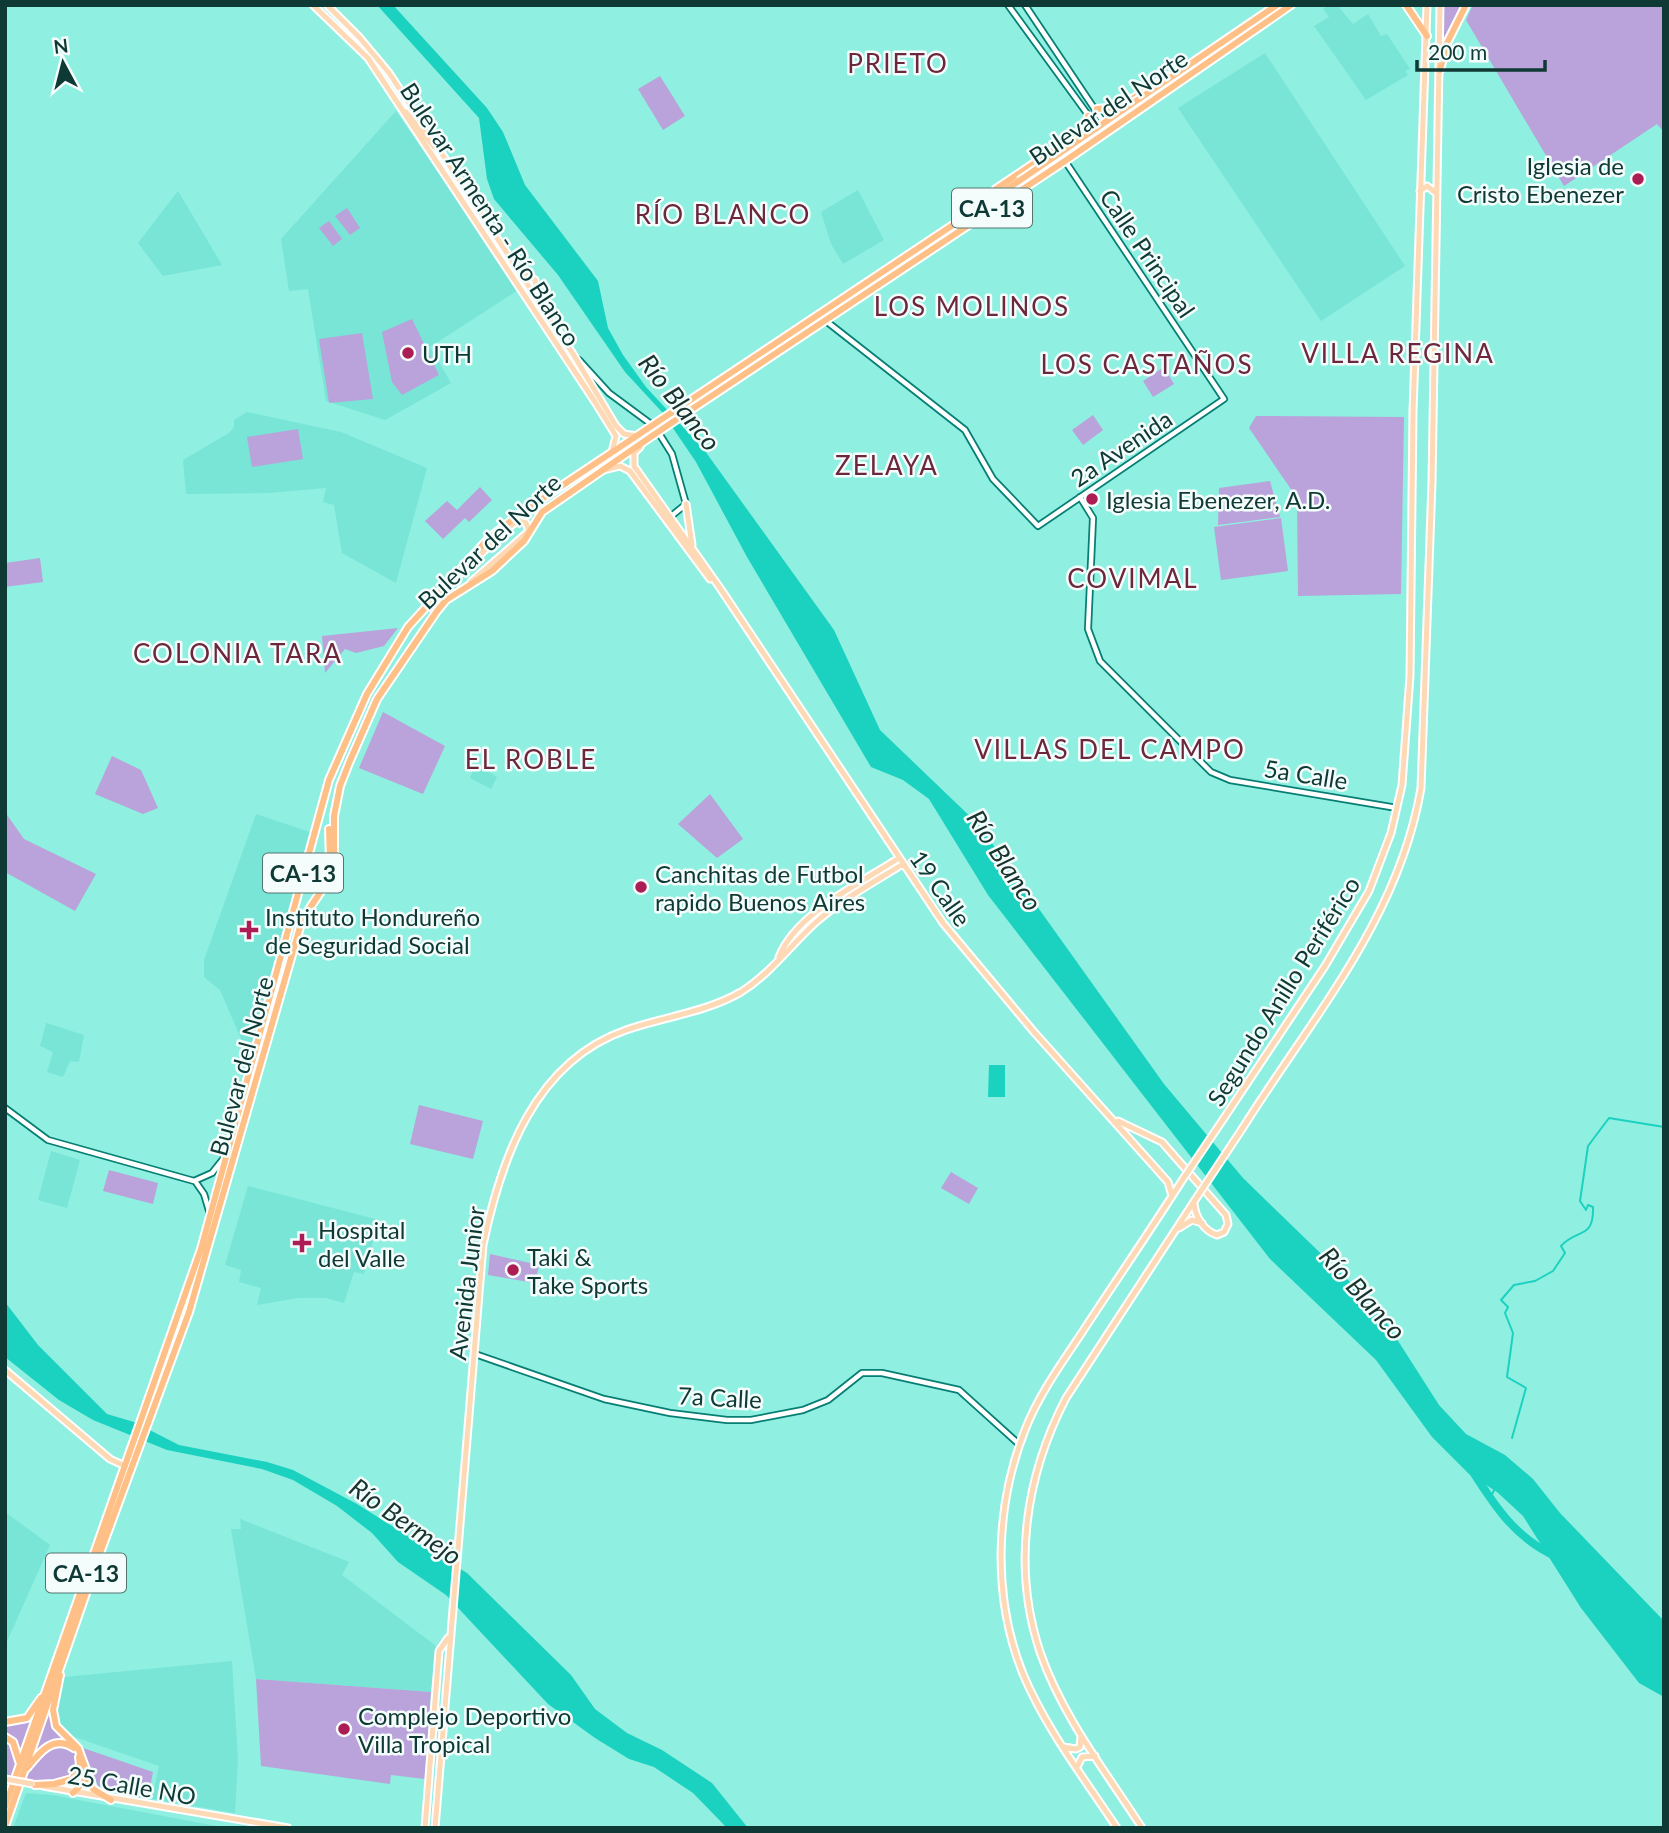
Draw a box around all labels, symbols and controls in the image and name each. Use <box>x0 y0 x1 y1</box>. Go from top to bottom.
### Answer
north arrow <box>28 28 98 98</box>
scale bar <box>1417 28 1545 72</box>
text: N <box>52 33 70 58</box>
text: 200 m <box>1428 39 1487 64</box>
street label: Bulevar del Norte <box>1023 43 1193 171</box>
district label: PRIETO <box>847 47 949 79</box>
street label: Bulevar Armenta - Río Blanco <box>395 77 587 351</box>
place label: Iglesia de Cristo Ebenezer <box>1457 151 1624 208</box>
marker: Iglesia de Cristo Ebenezer <box>1630 171 1646 187</box>
street label: Calle Principal <box>1094 183 1202 323</box>
road number: CA-13 <box>952 188 1032 228</box>
district label: RÍO BLANCO <box>635 198 811 230</box>
district label: LOS MOLINOS <box>874 290 1070 322</box>
district label: VILLA REGINA <box>1301 337 1495 369</box>
place label: UTH <box>422 339 472 368</box>
marker: UTH <box>400 345 416 361</box>
water label: Río Blanco <box>632 347 728 457</box>
district label: LOS CASTAÑOS <box>1040 348 1254 380</box>
street label: 2a Avenida <box>1065 404 1177 492</box>
district label: ZELAYA <box>835 449 939 481</box>
street label: Bulevar del Norte <box>412 467 566 615</box>
place label: Iglesia Ebenezer, A.D. <box>1106 485 1330 514</box>
marker: Iglesia Ebenezer, A.D. <box>1084 491 1100 507</box>
district label: COVIMAL <box>1067 562 1199 594</box>
district label: COLONIA TARA <box>133 637 343 669</box>
district label: VILLAS DEL CAMPO <box>974 733 1246 765</box>
district label: EL ROBLE <box>465 743 597 775</box>
street label: 5a Calle <box>1262 753 1350 795</box>
water label: Río Blanco <box>961 804 1049 916</box>
street label: 19 Calle <box>904 844 978 932</box>
road number: CA-13 <box>263 853 343 892</box>
place label: Canchitas de Futbol rapido Buenos Aires <box>655 859 865 916</box>
street label: Segundo Anillo Periférico <box>1201 871 1365 1111</box>
marker: Canchitas de Futbol rapido Buenos Aires <box>633 879 649 895</box>
place label: Instituto Hondureño de Seguridad Social <box>265 902 480 959</box>
marker: Instituto Hondureño de Seguridad Social <box>239 920 259 940</box>
street label: Bulevar del Norte <box>203 973 279 1159</box>
street label: Avenida Junior <box>442 1204 490 1362</box>
place label: Hospital del Valle <box>318 1215 405 1272</box>
marker: Hospital del Valle <box>292 1233 312 1253</box>
water label: Río Blanco <box>1313 1240 1413 1346</box>
place label: Taki & Take Sports <box>527 1242 648 1299</box>
marker: Taki & Take Sports <box>505 1262 521 1278</box>
street label: 7a Calle <box>677 1380 763 1414</box>
water label: Río Bermejo <box>344 1471 468 1571</box>
road number: CA-13 <box>46 1554 126 1592</box>
place label: Complejo Deportivo Villa Tropical <box>358 1701 571 1758</box>
marker: Complejo Deportivo Villa Tropical <box>336 1721 352 1737</box>
street label: 25 Calle NO <box>66 1759 198 1811</box>

